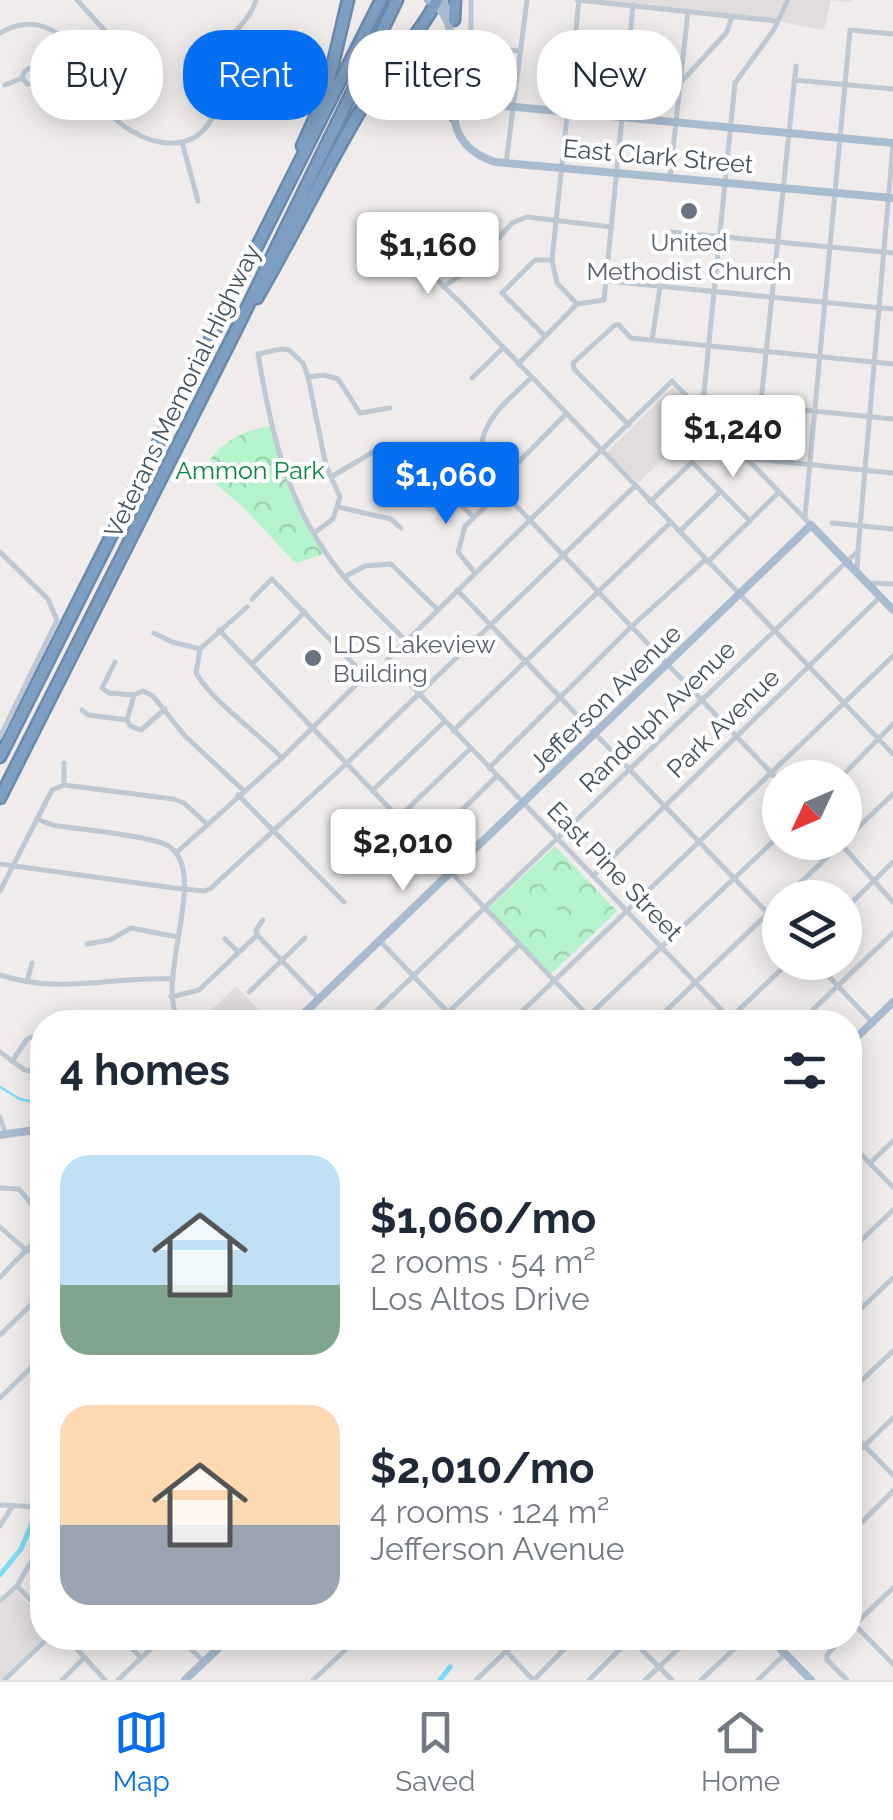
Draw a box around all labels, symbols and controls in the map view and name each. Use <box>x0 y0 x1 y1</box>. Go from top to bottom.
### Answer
chip: Buy <box>30 30 163 120</box>
chip: Rent <box>183 30 328 120</box>
chip: Filters <box>348 30 517 120</box>
chip: New <box>537 30 682 120</box>
street label: East Clark Street <box>562 133 755 179</box>
marker: United Methodist Church <box>678 200 700 222</box>
pin: $1,160 <box>347 212 509 297</box>
text: $1,160 <box>379 226 477 263</box>
place label: United Methodist Church <box>586 227 792 286</box>
street label: Veterans Memorial Highway <box>98 239 266 543</box>
pin: $1,240 <box>652 395 814 480</box>
text: $1,240 <box>683 409 783 446</box>
pin: $1,060 <box>365 442 527 527</box>
park label: Ammon Park <box>175 455 326 485</box>
text: $1,060 <box>395 456 497 493</box>
street label: Jefferson Avenue <box>523 618 687 778</box>
place label: LDS Lakeview Building <box>333 629 496 688</box>
street label: Randolph Avenue <box>573 634 741 798</box>
marker: LDS Lakeview Building <box>302 647 324 669</box>
street label: Park Avenue <box>661 662 785 784</box>
north arrow <box>762 760 862 860</box>
map controls <box>762 760 862 980</box>
street label: East Pine Street <box>541 795 689 947</box>
pin: $2,010 <box>322 809 484 894</box>
text: $2,010 <box>353 823 453 860</box>
button: layers <box>762 880 862 980</box>
icon: filters <box>777 1043 832 1098</box>
text: 4 homes <box>60 1046 230 1095</box>
text: $1,060/mo <box>370 1194 596 1243</box>
icon: home <box>140 1195 260 1315</box>
text: 2 rooms · 54 m² <box>370 1243 596 1280</box>
text: Los Altos Drive <box>370 1280 590 1317</box>
text: $2,010/mo <box>370 1444 594 1493</box>
icon: home <box>140 1445 260 1565</box>
text: 4 rooms · 124 m² <box>370 1493 610 1530</box>
text: Jefferson Avenue <box>370 1530 624 1567</box>
tab: Map <box>113 1705 170 1798</box>
tab: Saved <box>395 1705 475 1798</box>
tab: Home <box>701 1705 780 1798</box>

